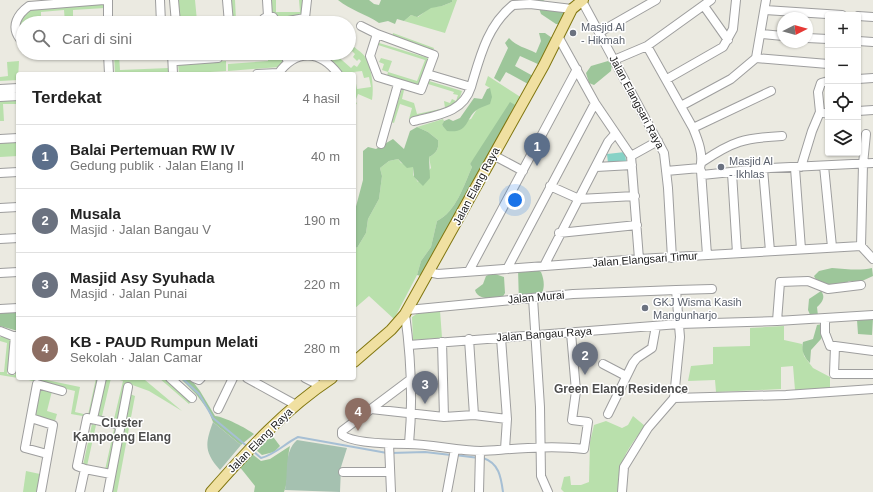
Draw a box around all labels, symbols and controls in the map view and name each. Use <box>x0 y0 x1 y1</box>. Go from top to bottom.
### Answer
north arrow <box>777 12 813 48</box>
map controls <box>825 12 861 156</box>
button: + <box>825 12 861 48</box>
search box <box>16 16 356 60</box>
place label: Masjid Al - Hikmah <box>581 21 625 46</box>
icon: search <box>30 27 52 49</box>
marker: Masjid Al - Hikmah <box>568 28 578 38</box>
text: Cari di sini <box>62 30 132 47</box>
button: − <box>825 48 861 84</box>
street label: Jalan Elangsari Raya <box>607 53 667 151</box>
button: locate <box>825 84 861 120</box>
text: Terdekat <box>32 88 102 107</box>
text: 4 hasil <box>302 91 340 106</box>
button: layers <box>825 120 861 156</box>
pin: 1 <box>524 133 550 166</box>
text: Balai Pertemuan RW IV <box>70 141 235 158</box>
street label: Jalan Elang Raya <box>450 144 502 227</box>
text: 1 <box>41 149 49 164</box>
text: 40 m <box>311 149 340 164</box>
place label: Masjid Al - Ikhlas <box>729 155 773 180</box>
text: Gedung publik · Jalan Elang II <box>70 158 244 173</box>
marker: Masjid Al - Ikhlas <box>716 162 726 172</box>
your location <box>505 190 525 210</box>
text: Musala <box>70 205 121 222</box>
text: 2 <box>41 213 49 228</box>
text: 190 m <box>304 213 340 228</box>
text: Masjid · Jalan Bangau V <box>70 222 211 237</box>
street label: Jalan Elangsari Timur <box>592 249 699 269</box>
text: Masjid Asy Syuhada <box>70 269 215 286</box>
text: 3 <box>41 277 49 292</box>
text: 220 m <box>304 277 340 292</box>
text: Masjid · Jalan Punai <box>70 286 187 301</box>
street label: Jalan Murai <box>507 289 565 305</box>
place label: GKJ Wisma Kasih Mangunharjo <box>653 296 742 321</box>
marker: GKJ Wisma Kasih Mangunharjo <box>640 303 650 313</box>
street label: Jalan Bangau Raya <box>496 325 593 343</box>
text: KB - PAUD Rumpun Melati <box>70 333 258 350</box>
text: 4 <box>41 341 49 356</box>
text: 280 m <box>304 341 340 356</box>
pin: 2 <box>572 342 598 375</box>
text: Sekolah · Jalan Camar <box>70 350 202 365</box>
pin: 3 <box>412 371 438 404</box>
district label: Green Elang Residence <box>554 382 688 396</box>
pin: 4 <box>345 398 371 431</box>
street label: Jalan Elang Raya <box>225 405 295 475</box>
district label: Cluster Kampoeng Elang <box>73 416 171 444</box>

